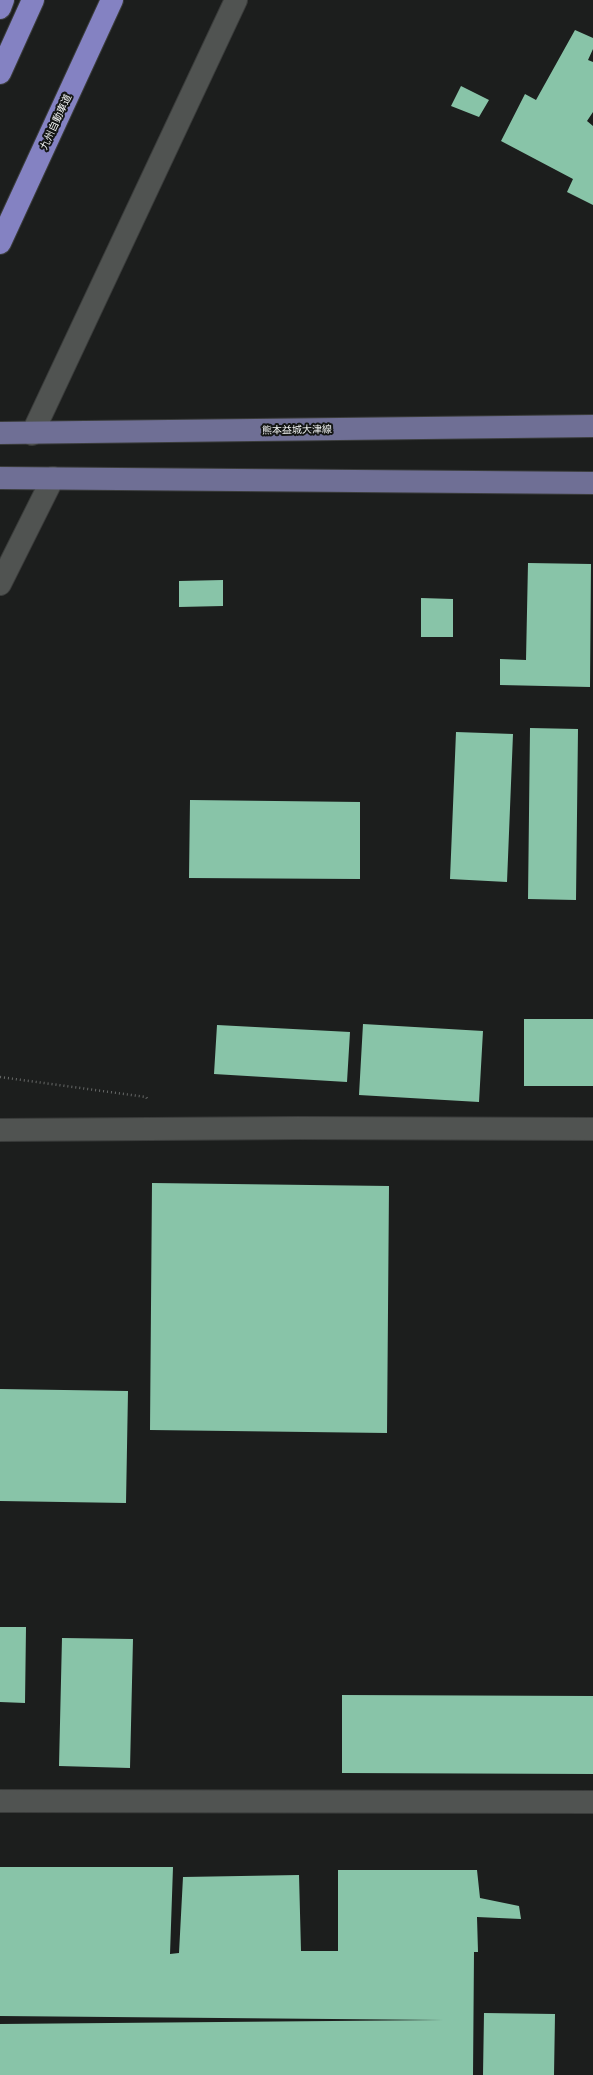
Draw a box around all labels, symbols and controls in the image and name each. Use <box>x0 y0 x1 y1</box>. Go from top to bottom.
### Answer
street label: 九州自動車道 <box>38 92 74 152</box>
street label: 熊本益城大津線 <box>262 423 332 437</box>

